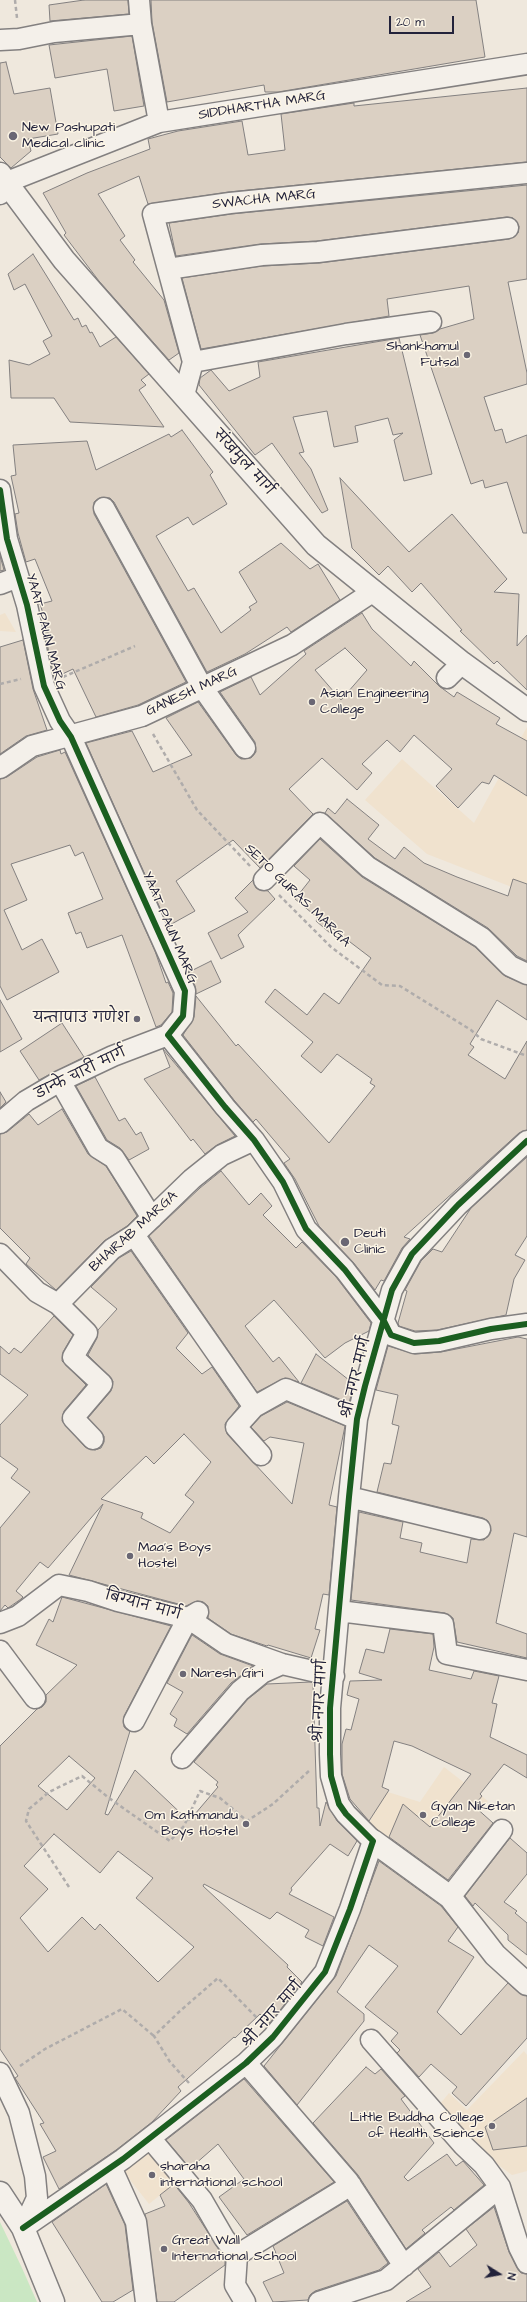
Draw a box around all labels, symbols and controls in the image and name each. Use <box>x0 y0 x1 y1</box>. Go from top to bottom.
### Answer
scale bar <box>391 8 456 34</box>
text: 20 m <box>396 14 425 31</box>
street label: SIDDHARTHA MARG <box>197 88 327 124</box>
place label: New Pashupati Medical clinic <box>22 120 115 152</box>
marker: New Pashupati Medical clinic <box>7 130 19 142</box>
street label: SWACHA MARG <box>211 186 317 214</box>
place label: Shankhamul Futsal <box>386 339 459 372</box>
marker: Shankhamul Futsal <box>462 350 472 360</box>
street label: संखमुल मार्ग <box>209 427 277 499</box>
street label: YAAT PAUN MARG <box>21 572 69 692</box>
street label: GANESH MARG <box>144 663 240 721</box>
place label: Asian Engineering College <box>320 686 429 718</box>
marker: Asian Engineering College <box>307 697 317 707</box>
street label: SETO GURAS MARGA <box>240 841 354 951</box>
street label: YAAT PAUN MARG <box>138 869 200 987</box>
place label: यन्तापाउ गणेश <box>33 1011 129 1027</box>
marker: यन्तापाउ गणेश <box>132 1014 142 1024</box>
street label: डान्फे चारी मार्ग <box>33 1045 129 1103</box>
street label: BHAIRAB MARGA <box>86 1188 182 1276</box>
place label: Deuti Clinic <box>354 1226 386 1258</box>
marker: Deuti Clinic <box>339 1236 351 1248</box>
street label: श्री नगर मार्ग <box>339 1336 375 1420</box>
place label: Maa's Boys Hostel <box>138 1540 211 1572</box>
marker: Maa's Boys Hostel <box>125 1551 135 1561</box>
street label: बिग्यान मार्ग <box>103 1588 183 1624</box>
street label: श्री नगर मार्ग <box>310 1659 332 1743</box>
place label: Naresh Giri <box>191 1666 263 1682</box>
marker: Naresh Giri <box>178 1669 188 1679</box>
place label: Gyan Niketan College <box>431 1799 515 1832</box>
place label: Om Kathmandu Boys Hostel <box>145 1808 238 1840</box>
marker: Gyan Niketan College <box>418 1810 428 1820</box>
marker: Om Kathmandu Boys Hostel <box>241 1819 251 1829</box>
street label: श्री नगर मार्ग <box>239 1978 307 2052</box>
place label: Little Buddha College of Health Science <box>350 2110 484 2142</box>
marker: Little Buddha College of Health Science <box>487 2121 497 2131</box>
place label: sharaha international school <box>160 2159 283 2192</box>
marker: sharaha international school <box>147 2170 157 2180</box>
place label: Great Wall International School <box>172 2233 297 2266</box>
marker: Great Wall International School <box>159 2244 169 2254</box>
north arrow <box>479 2254 519 2294</box>
text: N <box>503 2272 519 2281</box>

